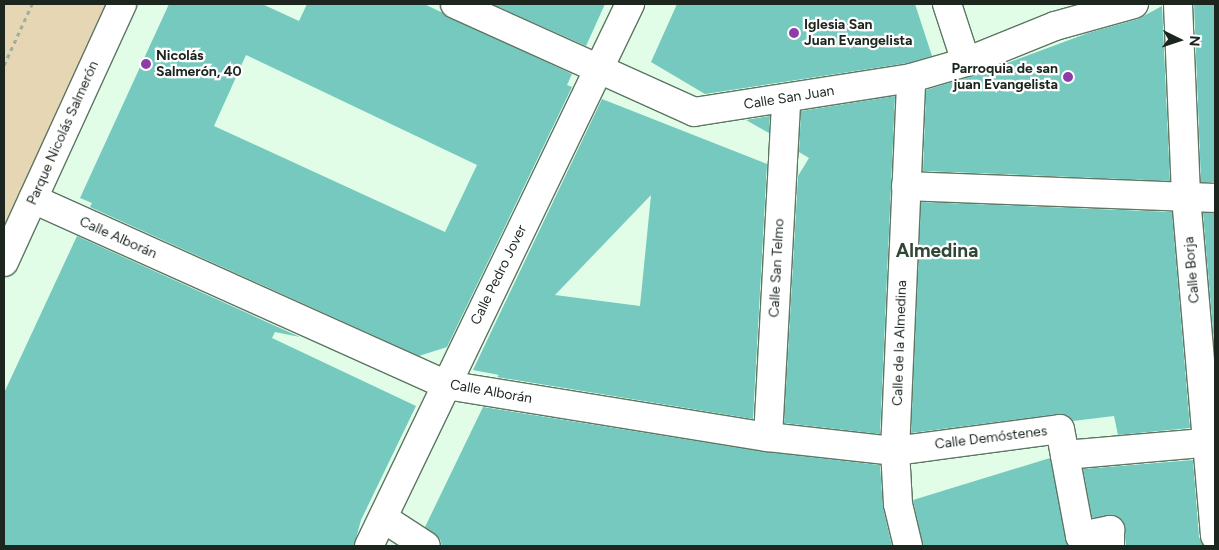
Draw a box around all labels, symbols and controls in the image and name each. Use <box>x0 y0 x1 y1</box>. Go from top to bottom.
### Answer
north arrow <box>1154 15 1204 65</box>
place label: Iglesia San Juan Evangelista <box>804 17 912 49</box>
marker: Iglesia San Juan Evangelista <box>788 27 800 39</box>
text: N <box>1186 35 1203 47</box>
place label: Nicolás Salmerón, 40 <box>156 48 242 80</box>
street label: Parque Nicolás Salmerón <box>24 58 102 208</box>
marker: Nicolás Salmerón, 40 <box>140 58 152 70</box>
place label: Parroquia de san juan Evangelista <box>951 61 1058 94</box>
marker: Parroquia de san juan Evangelista <box>1062 71 1074 83</box>
street label: Calle San Juan <box>743 83 835 113</box>
street label: Calle Alborán <box>77 213 159 263</box>
street label: Calle San Telmo <box>766 218 788 318</box>
street label: Calle Pedro Jover <box>468 222 530 328</box>
street label: Calle Borja <box>1181 236 1203 304</box>
district label: Almedina <box>896 240 978 262</box>
street label: Calle de la Almedina <box>889 280 911 406</box>
street label: Calle Alborán <box>449 377 533 407</box>
street label: Calle Demóstenes <box>934 423 1048 453</box>

